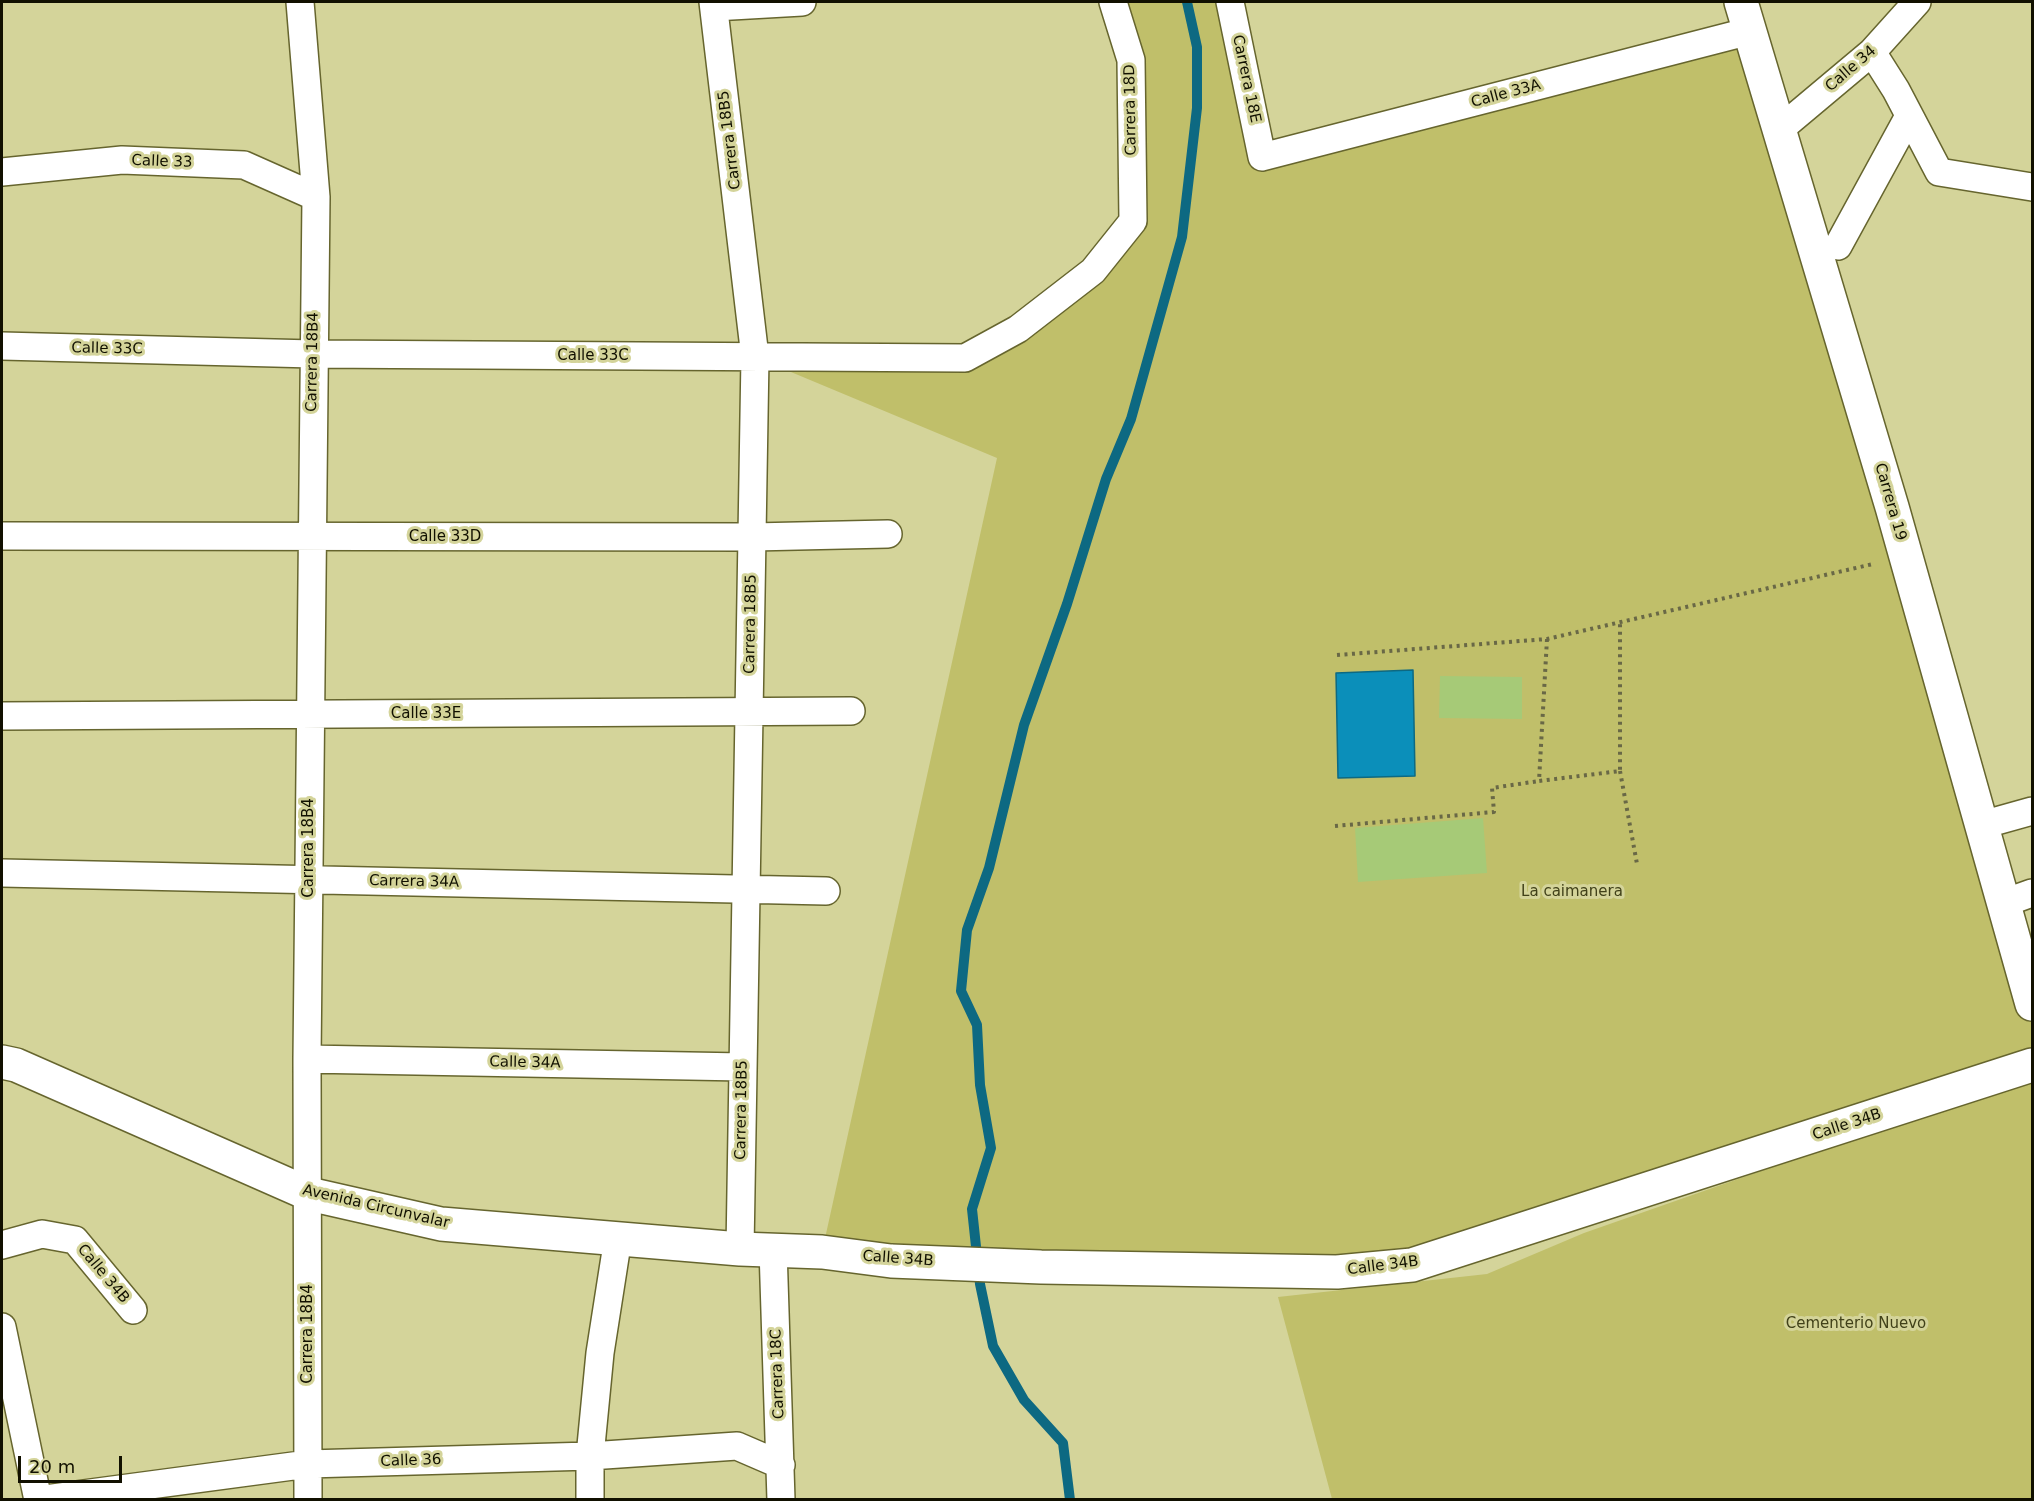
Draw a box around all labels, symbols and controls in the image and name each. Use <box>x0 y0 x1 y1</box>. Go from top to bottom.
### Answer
street label: Carrera 18E <box>1228 33 1264 125</box>
street label: Calle 34 <box>1822 42 1880 96</box>
street label: Carrera 18D <box>1121 64 1141 156</box>
street label: Calle 33A <box>1469 76 1543 112</box>
street label: Carrera 18B5 <box>715 89 745 191</box>
street label: Calle 33 <box>131 152 193 172</box>
street label: Carrera 18B4 <box>303 312 323 412</box>
street label: Calle 33C <box>71 339 143 359</box>
street label: Calle 33C <box>557 347 629 365</box>
street label: Carrera 19 <box>1870 461 1910 543</box>
street label: Calle 33D <box>409 528 481 546</box>
street label: Carrera 18B5 <box>741 574 761 674</box>
street label: Calle 33E <box>391 705 461 723</box>
street label: Carrera 18B4 <box>300 798 318 898</box>
street label: Carrera 34A <box>369 872 459 892</box>
park label: La caimanera <box>1521 883 1623 901</box>
street label: Calle 34A <box>489 1053 561 1073</box>
street label: Carrera 18B5 <box>732 1060 752 1160</box>
street label: Calle 34B <box>1810 1105 1884 1145</box>
street label: Avenida Circunvalar <box>301 1181 451 1233</box>
street label: Calle 34B <box>73 1241 133 1307</box>
street label: Calle 34B <box>862 1248 934 1270</box>
street label: Calle 34B <box>1346 1253 1420 1279</box>
street label: Carrera 18B4 <box>299 1284 317 1384</box>
park label: Cementerio Nuevo <box>1786 1315 1926 1333</box>
street label: Carrera 18C <box>767 1329 789 1419</box>
scale bar <box>21 1444 124 1482</box>
street label: Calle 36 <box>380 1451 442 1471</box>
text: 20 m <box>29 1456 75 1477</box>

